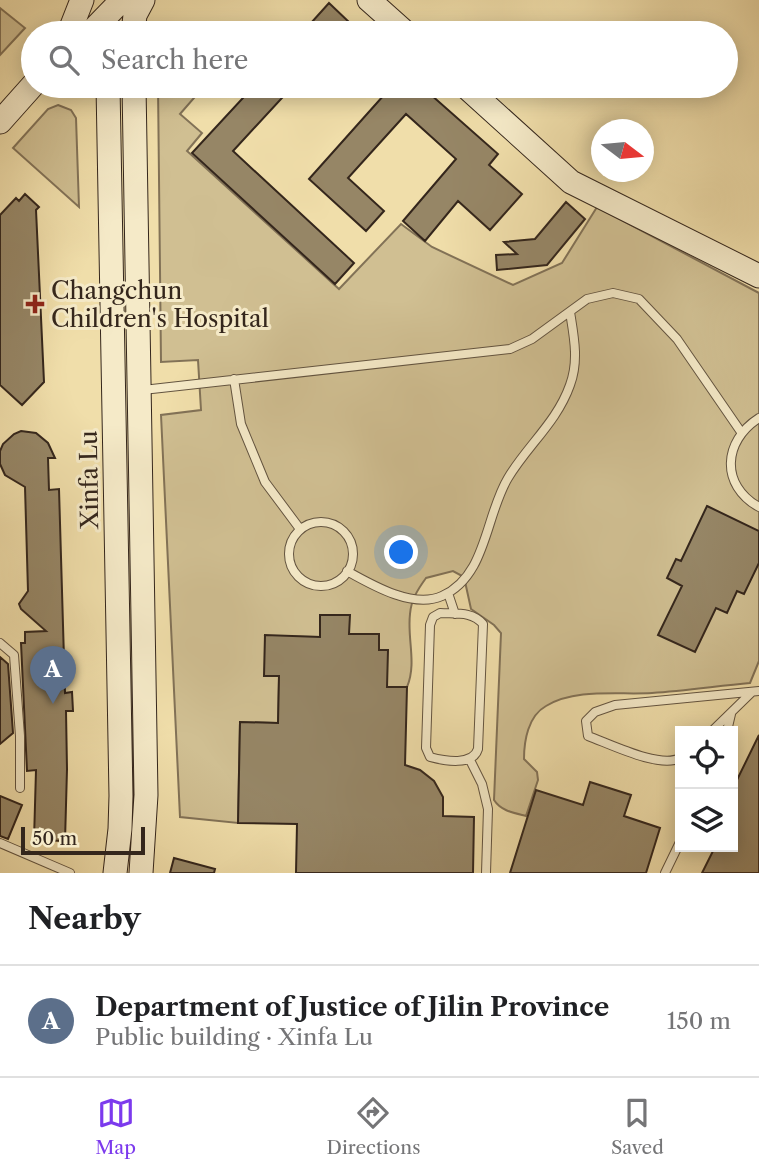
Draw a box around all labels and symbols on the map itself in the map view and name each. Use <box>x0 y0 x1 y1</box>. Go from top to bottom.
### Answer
north arrow <box>591 119 654 182</box>
place label: Changchun Children's Hospital <box>51 276 269 333</box>
marker: Changchun Children's Hospital <box>25 294 45 314</box>
street label: Xinfa Lu <box>74 430 104 531</box>
your location <box>384 535 418 569</box>
pin: A <box>30 646 76 704</box>
scale bar <box>21 824 145 856</box>

